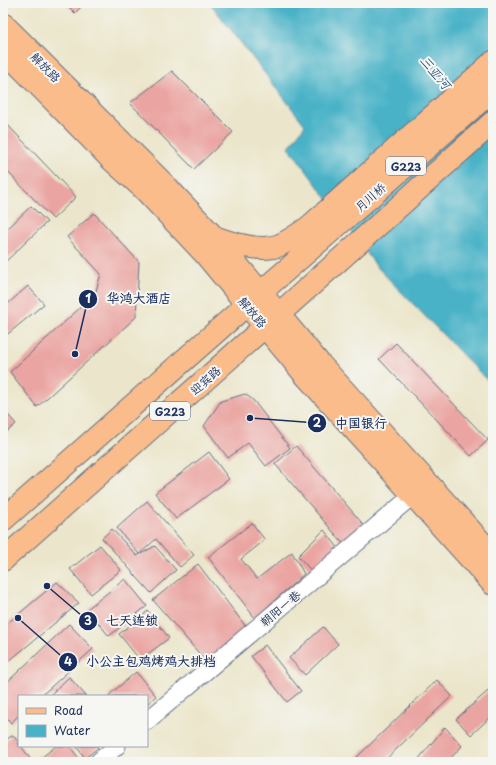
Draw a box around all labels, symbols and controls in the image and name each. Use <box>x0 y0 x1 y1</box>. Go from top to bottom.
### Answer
street label: 解放路 <box>27 48 65 86</box>
water label: 三亚河 <box>416 51 457 95</box>
road number: G223 <box>386 157 426 175</box>
street label: 月川桥 <box>351 178 390 216</box>
callout: 华鸿大酒店 <box>78 286 179 311</box>
text: 华鸿大酒店 <box>106 288 172 307</box>
text: 1 <box>85 289 91 307</box>
street label: 解放路 <box>235 292 271 332</box>
street label: 迎宾路 <box>186 361 224 399</box>
road number: G223 <box>150 402 190 420</box>
callout: 中国银行 <box>307 411 395 436</box>
text: 2 <box>313 413 322 431</box>
text: 中国银行 <box>335 413 387 432</box>
street label: 朝阳一巷 <box>256 586 304 630</box>
callout: 七天连锁 <box>78 608 166 633</box>
text: 七天连锁 <box>106 610 158 629</box>
text: 3 <box>84 611 92 629</box>
callout: 小公主包鸡烤鸡大排档 <box>58 649 224 674</box>
text: 小公主包鸡烤鸡大排档 <box>86 651 216 670</box>
text: 4 <box>64 652 72 670</box>
legend <box>18 695 148 747</box>
text: Road <box>54 701 83 719</box>
text: Water <box>54 721 91 739</box>

